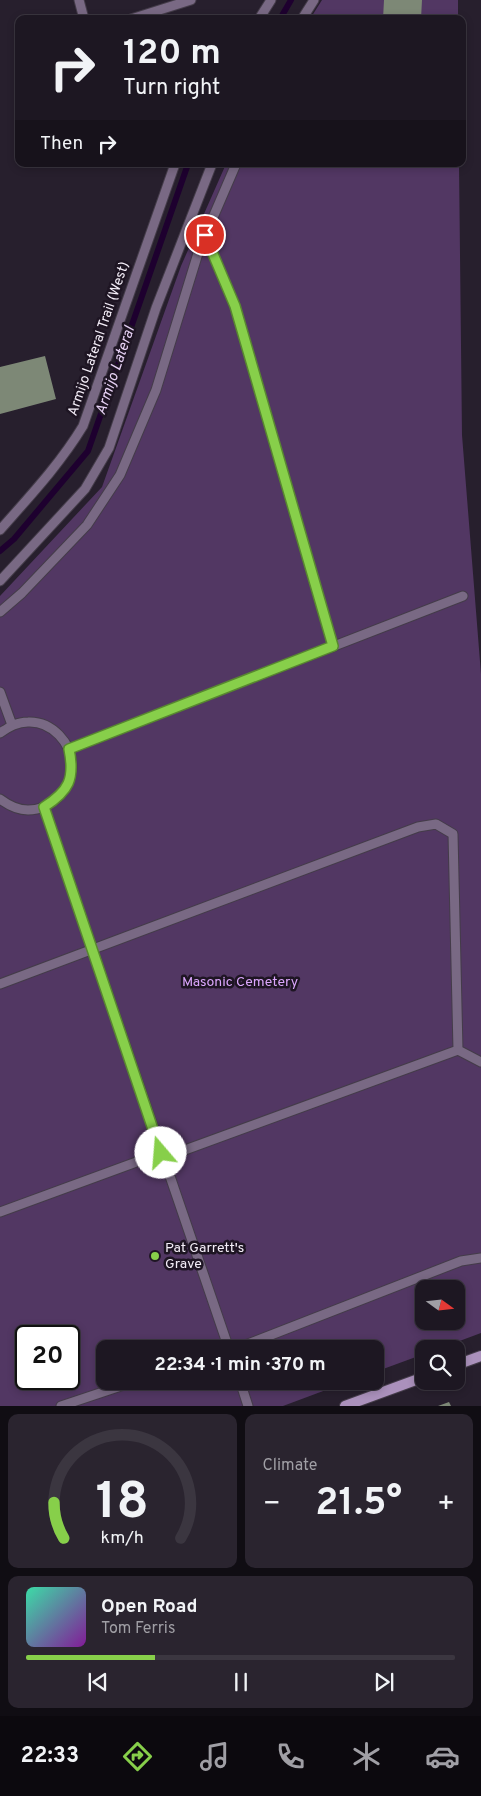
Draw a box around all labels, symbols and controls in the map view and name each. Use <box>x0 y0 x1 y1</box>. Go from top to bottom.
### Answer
text: 120 m <box>123 32 221 76</box>
icon: right <box>40 35 105 100</box>
text: Turn right <box>123 75 220 102</box>
icon: right <box>93 130 121 158</box>
text: Then <box>40 132 83 156</box>
pin <box>184 214 226 256</box>
icon: arrive <box>191 221 219 249</box>
street label: Armijo Lateral Trail (West) <box>65 259 133 419</box>
water label: Armijo Lateral <box>92 324 140 418</box>
park label: Masonic Cemetery <box>182 974 298 991</box>
position arrow <box>134 1126 186 1178</box>
place label: Pat Garrett's Grave <box>165 1240 244 1273</box>
marker: Pat Garrett's Grave <box>149 1250 161 1262</box>
north arrow <box>415 1280 465 1330</box>
map controls <box>415 1280 465 1390</box>
speed limit sign: 20 <box>15 1325 80 1390</box>
button: search <box>415 1340 465 1390</box>
text: 22:34 · 1 min · 370 m <box>154 1353 326 1377</box>
text: Climate <box>263 1456 317 1476</box>
text: 18 <box>95 1471 149 1537</box>
text: 21.5° <box>315 1480 402 1529</box>
text: − <box>263 1487 281 1523</box>
text: + <box>437 1487 455 1523</box>
text: km/h <box>101 1527 144 1550</box>
text: Open Road <box>101 1595 197 1619</box>
text: Tom Ferris <box>101 1619 175 1639</box>
icon: previous <box>84 1668 112 1696</box>
icon: pause <box>227 1668 255 1696</box>
icon: next <box>370 1668 398 1696</box>
icon: directions <box>120 1739 155 1774</box>
icon: music <box>197 1739 232 1774</box>
icon: phone <box>273 1739 308 1774</box>
icon: climate <box>349 1739 384 1774</box>
icon: car <box>425 1739 460 1774</box>
text: 22:33 <box>21 1743 79 1770</box>

